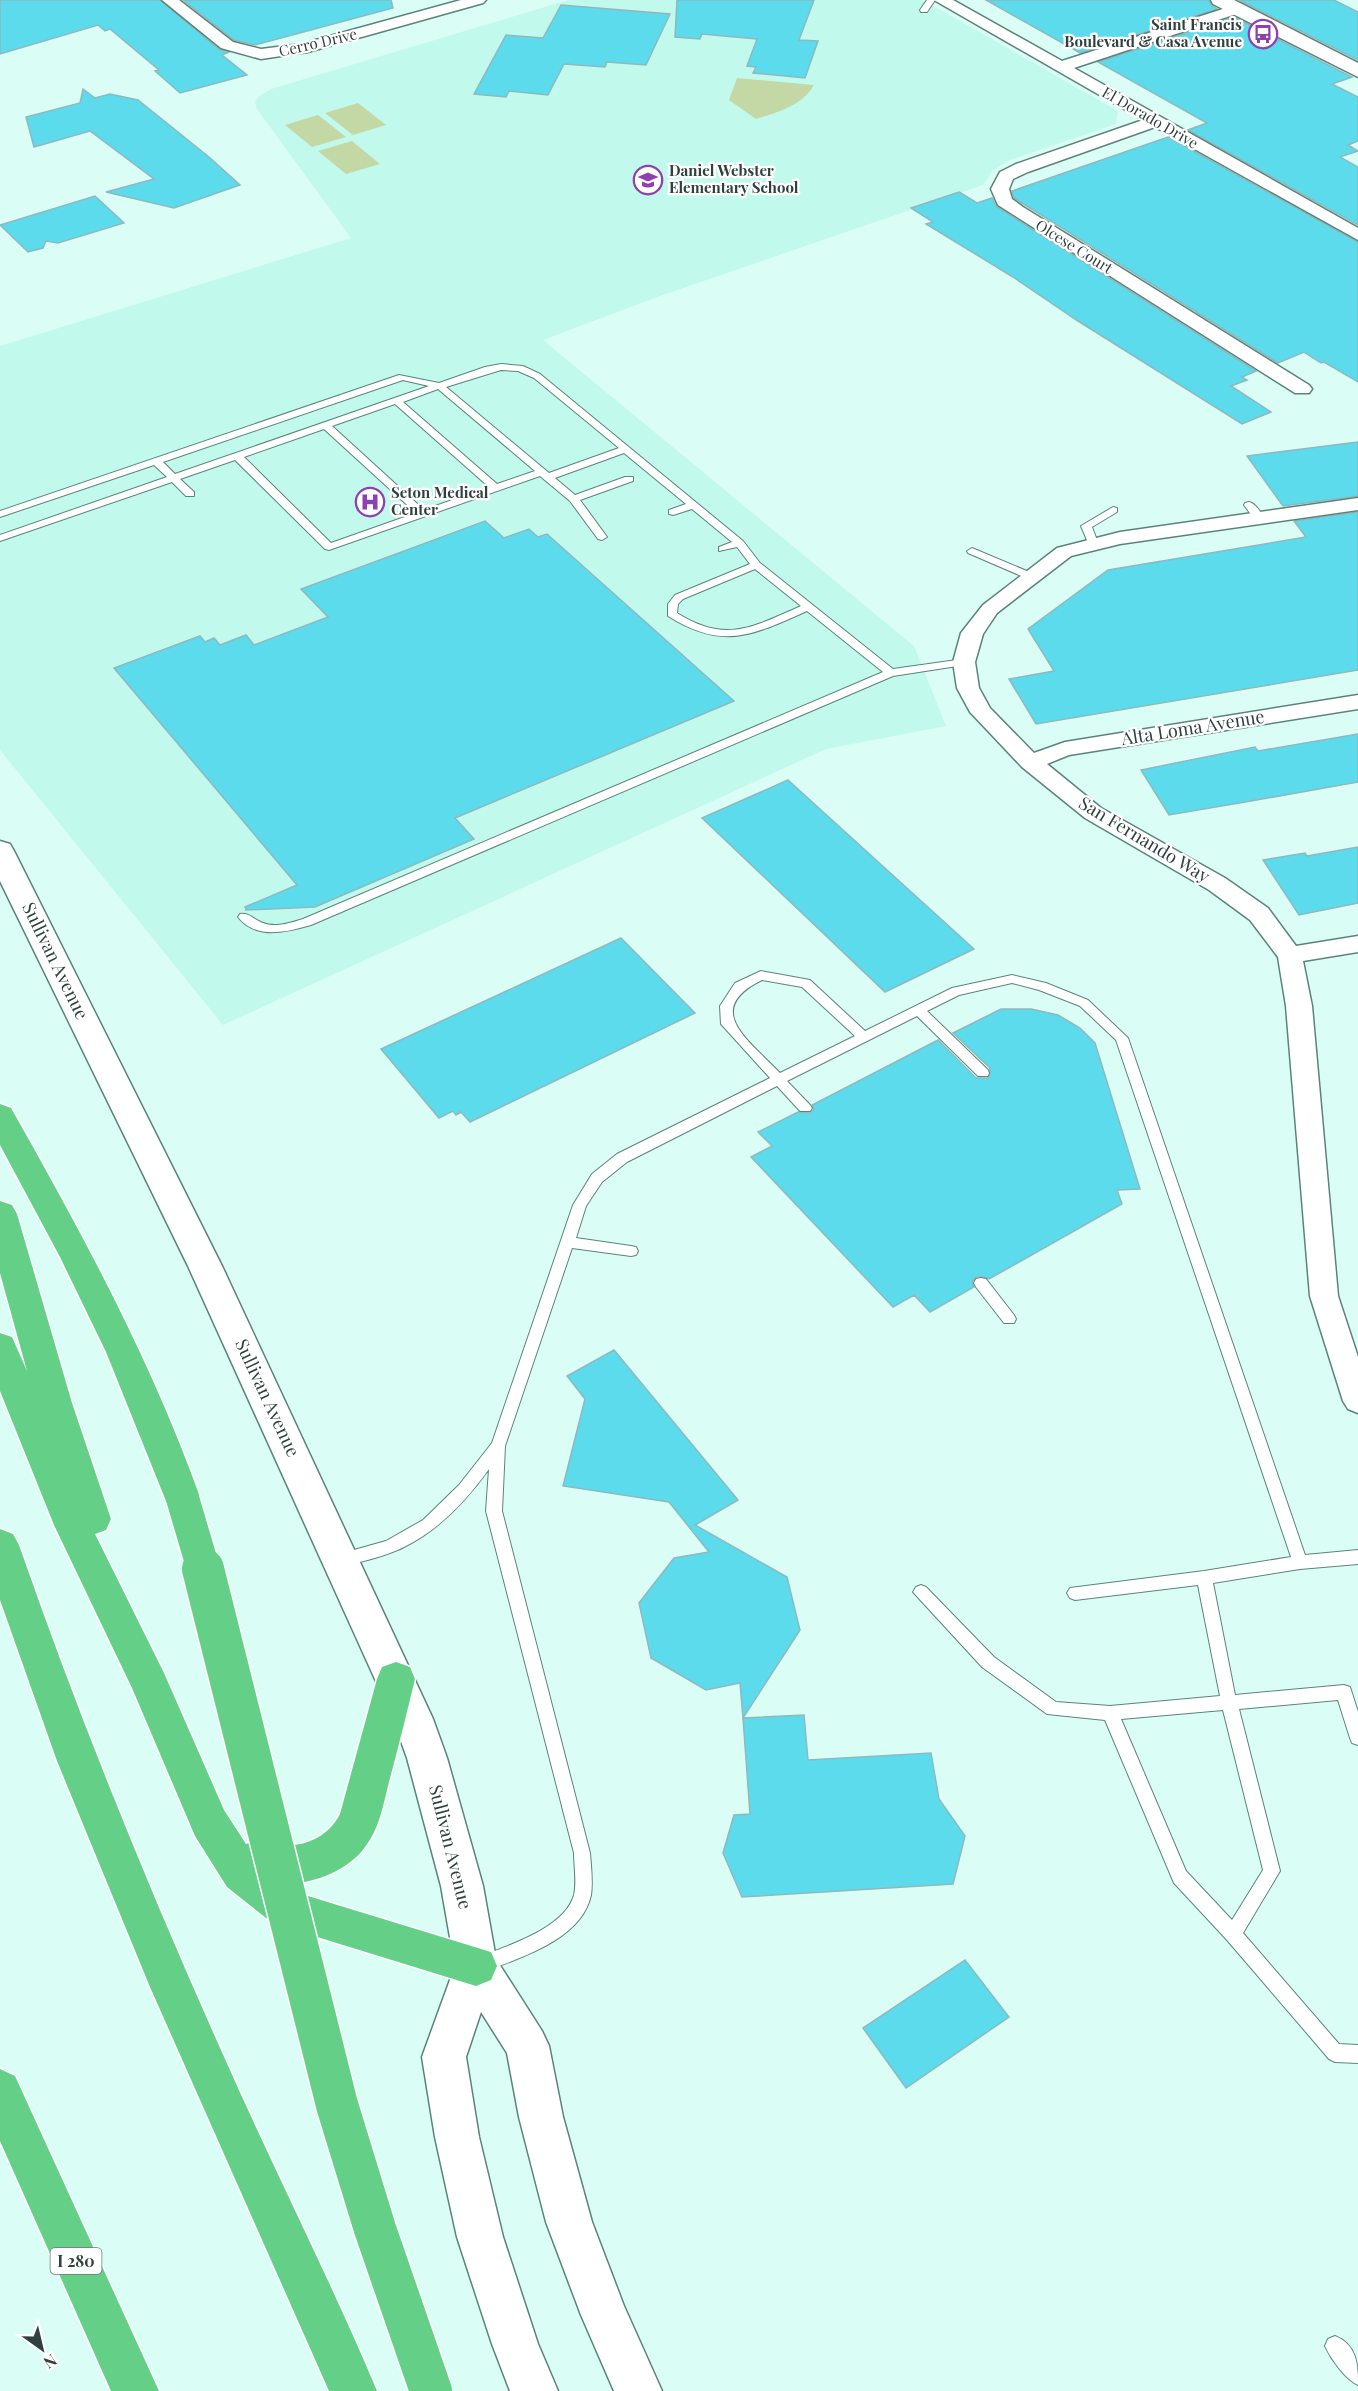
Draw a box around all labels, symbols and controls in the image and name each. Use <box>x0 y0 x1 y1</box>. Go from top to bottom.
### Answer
place label: Saint Francis Boulevard & Casa Avenue <box>1064 14 1242 51</box>
bus stop icon: Saint Francis Boulevard & Casa Avenue <box>1247 18 1279 50</box>
street label: Cerro Drive <box>277 23 359 61</box>
street label: El Dorado Drive <box>1099 82 1202 153</box>
place label: Daniel Webster Elementary School <box>669 160 799 197</box>
school or university icon: Daniel Webster Elementary School <box>632 164 664 196</box>
street label: Olcese Court <box>1032 215 1117 278</box>
place label: Seton Medical Center <box>391 482 489 519</box>
hospital icon: Seton Medical Center <box>354 486 386 518</box>
street label: Alta Loma Avenue <box>1119 704 1266 750</box>
street label: San Fernando Way <box>1075 791 1214 888</box>
street label: Sullivan Avenue <box>17 898 95 1023</box>
street label: Sullivan Avenue <box>230 1335 306 1460</box>
street label: Sullivan Avenue <box>424 1782 478 1911</box>
road number: I 280 <box>50 2248 101 2274</box>
north arrow <box>12 2319 72 2379</box>
text: N <box>40 2350 61 2374</box>

